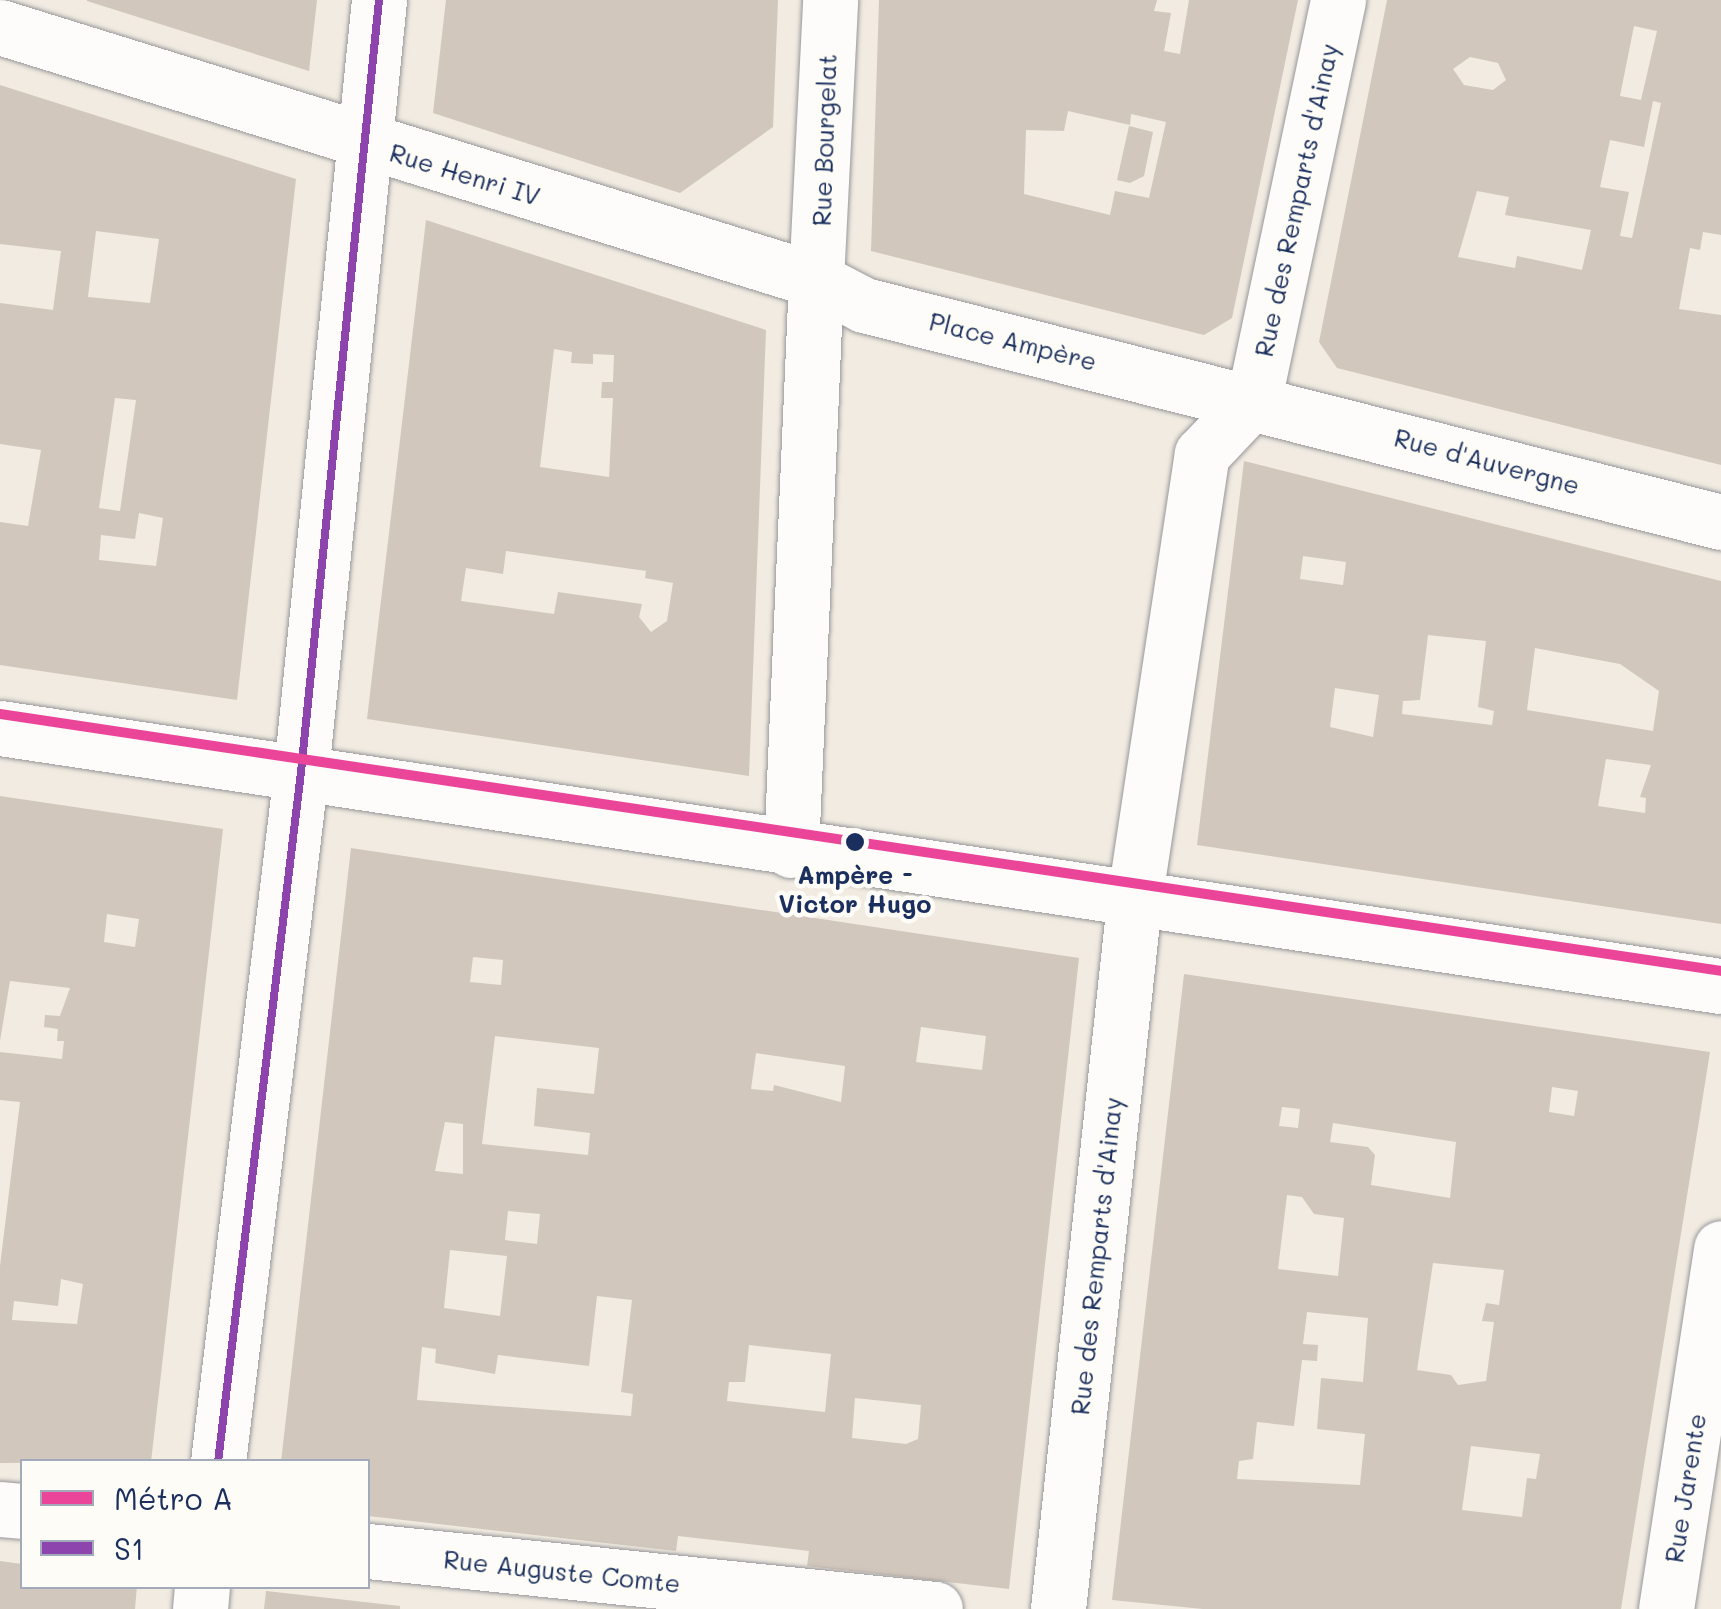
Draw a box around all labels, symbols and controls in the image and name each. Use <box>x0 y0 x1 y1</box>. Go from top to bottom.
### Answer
street label: Rue des Remparts d'Ainay <box>1248 41 1344 359</box>
street label: Rue Bourgelat <box>806 53 842 227</box>
street label: Rue Henri IV <box>386 137 544 211</box>
street label: Place Ampère <box>926 306 1100 376</box>
street label: Rue d'Auvergne <box>1391 422 1583 500</box>
marker: Ampère - Victor Hugo <box>842 829 868 855</box>
place label: Ampère - Victor Hugo <box>779 860 931 919</box>
street label: Rue des Remparts d'Ainay <box>1064 1096 1128 1416</box>
street label: Rue Jarente <box>1658 1411 1712 1565</box>
legend <box>20 1459 370 1589</box>
text: Métro A <box>114 1478 233 1518</box>
text: S1 <box>114 1528 144 1568</box>
street label: Rue Auguste Comte <box>442 1544 682 1598</box>

